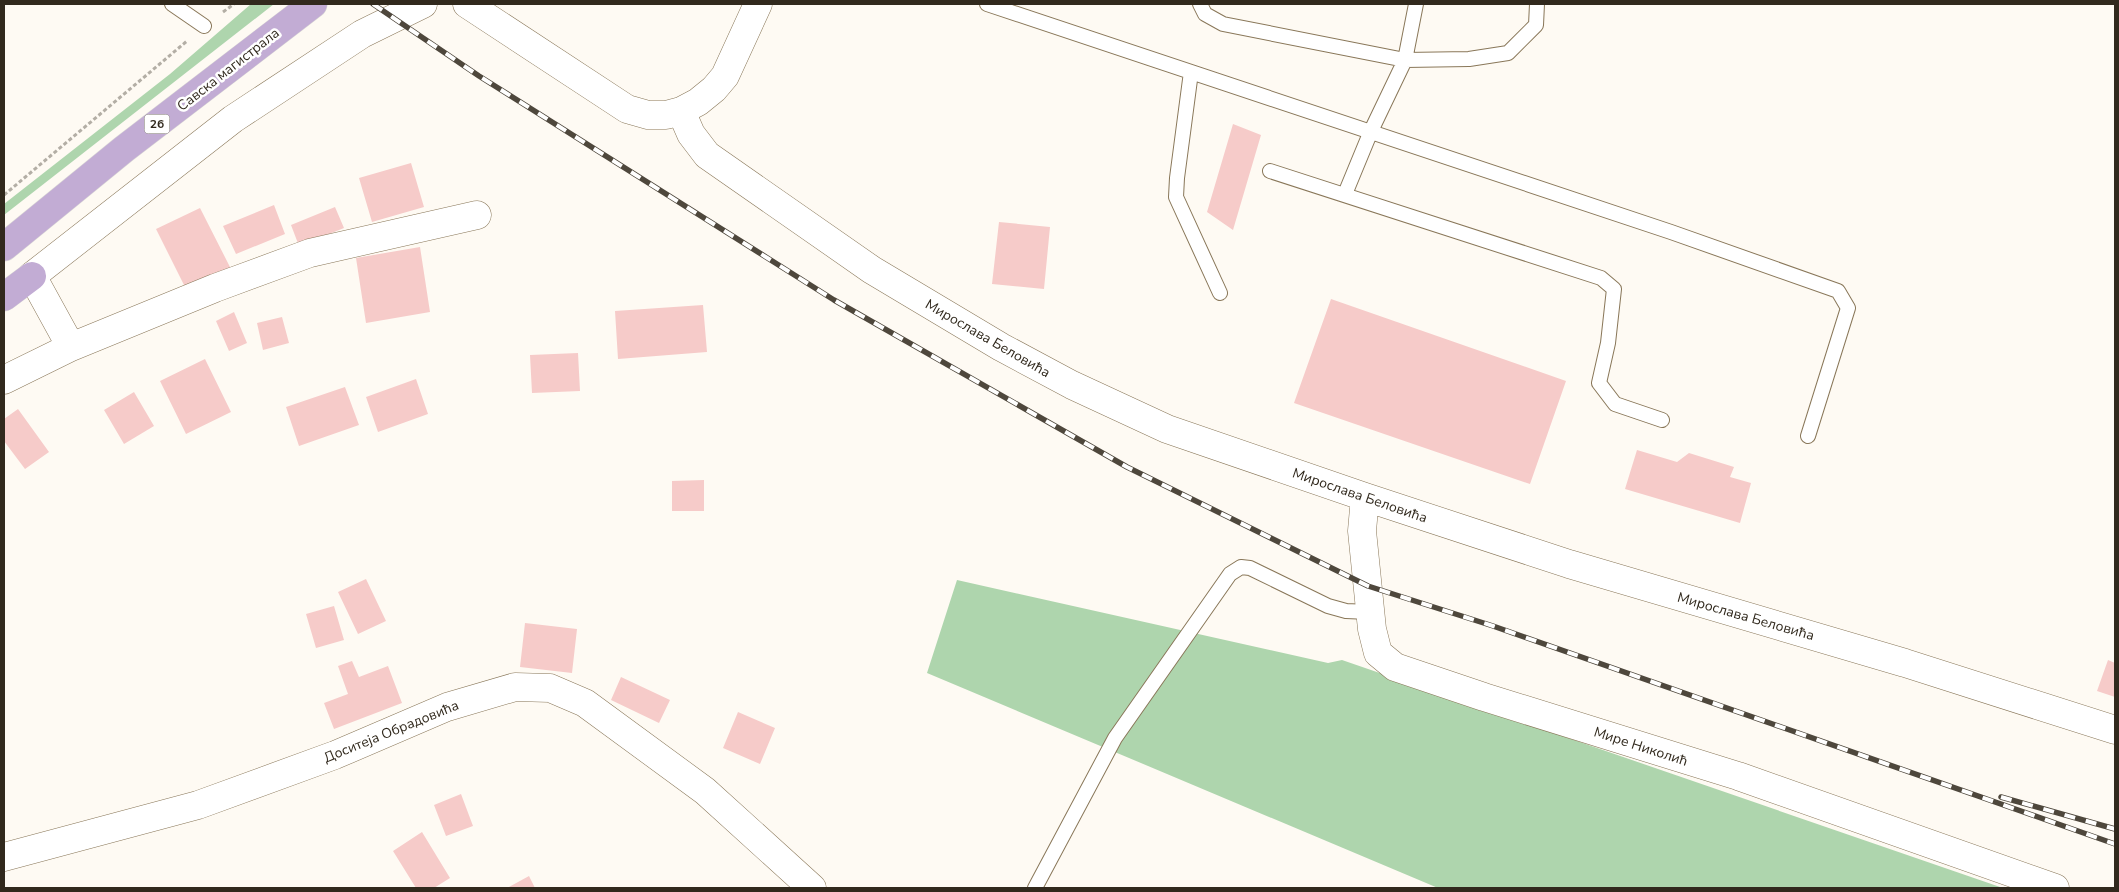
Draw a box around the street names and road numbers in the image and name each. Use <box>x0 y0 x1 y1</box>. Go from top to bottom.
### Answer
street label: Савска магистрала <box>173 23 283 115</box>
road number: 26 <box>144 115 170 134</box>
street label: Мирослава Беловића <box>922 295 1054 382</box>
street label: Мирослава Беловића <box>1290 463 1430 528</box>
street label: Мирослава Беловића <box>1675 588 1817 645</box>
street label: Доситеја Обрадовића <box>321 696 462 767</box>
street label: Мире Николић <box>1591 722 1690 771</box>

